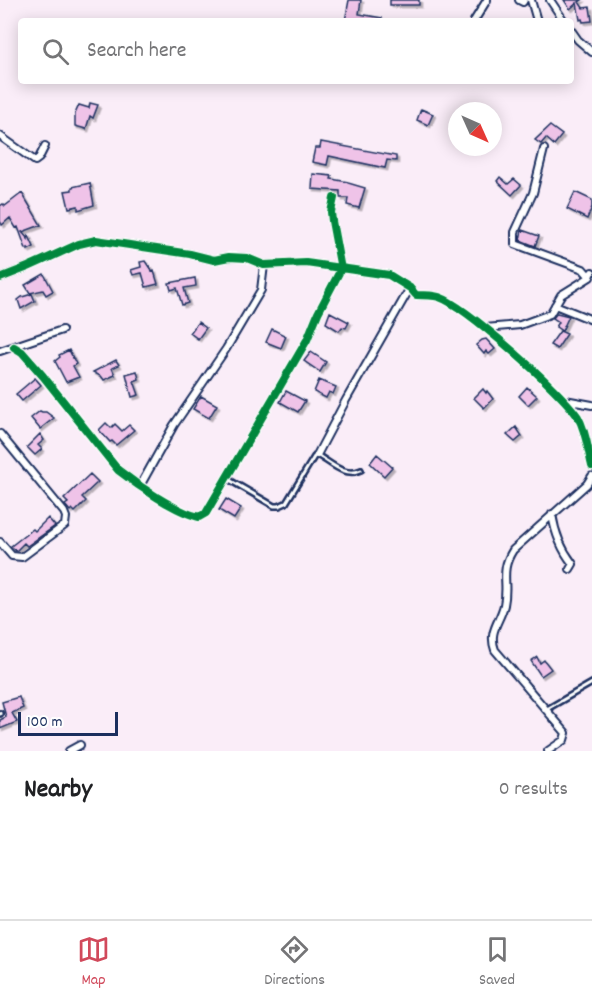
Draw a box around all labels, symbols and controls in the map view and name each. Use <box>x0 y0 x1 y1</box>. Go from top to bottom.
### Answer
search box <box>18 18 574 84</box>
icon: search <box>39 35 72 68</box>
text: Search here <box>87 36 186 67</box>
north arrow <box>448 102 502 156</box>
scale bar <box>18 709 118 736</box>
text: 100 m <box>27 711 63 734</box>
text: Nearby <box>24 772 92 809</box>
text: 0 results <box>499 776 568 804</box>
tab: Map <box>77 933 110 992</box>
tab: Directions <box>264 933 325 992</box>
tab: Saved <box>479 933 515 992</box>

